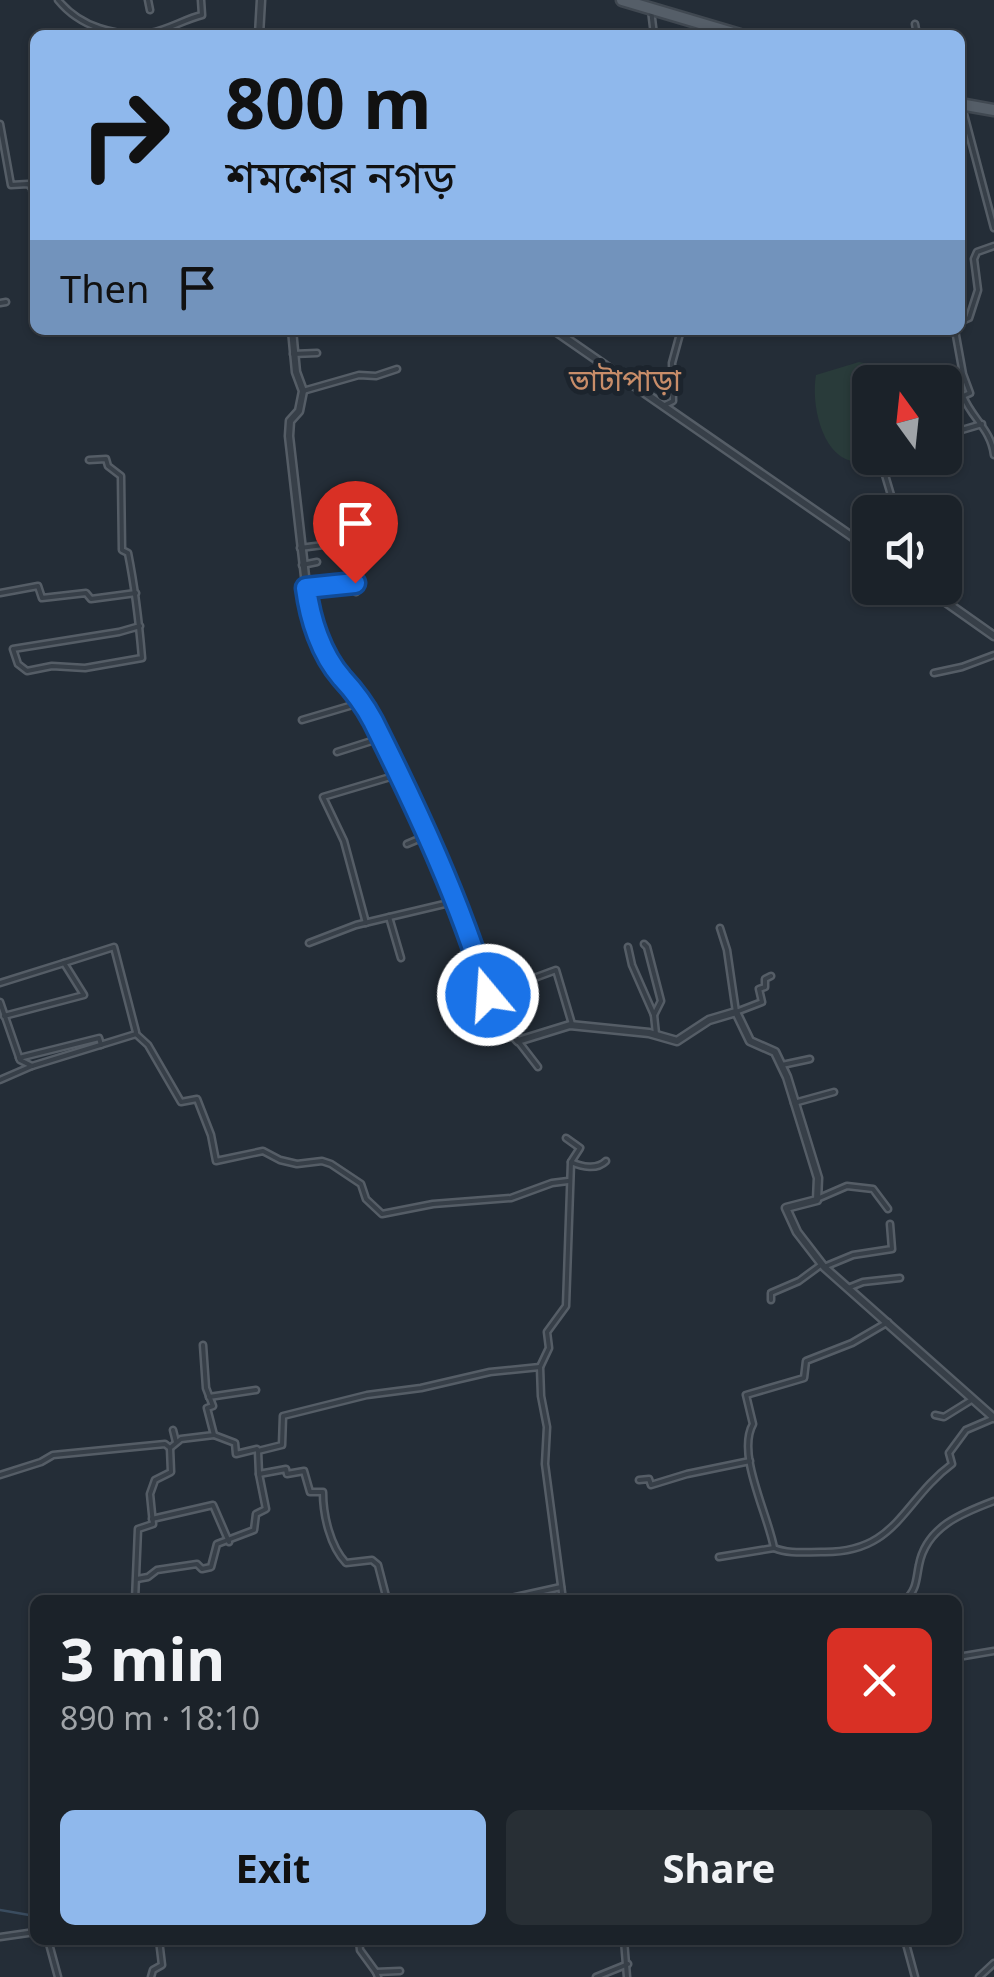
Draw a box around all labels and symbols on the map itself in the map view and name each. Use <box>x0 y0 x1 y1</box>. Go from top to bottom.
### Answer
district label: ভাটাপাড়া <box>568 359 682 400</box>
north arrow <box>852 365 962 475</box>
pin <box>313 481 398 584</box>
position arrow <box>436 943 540 1047</box>

